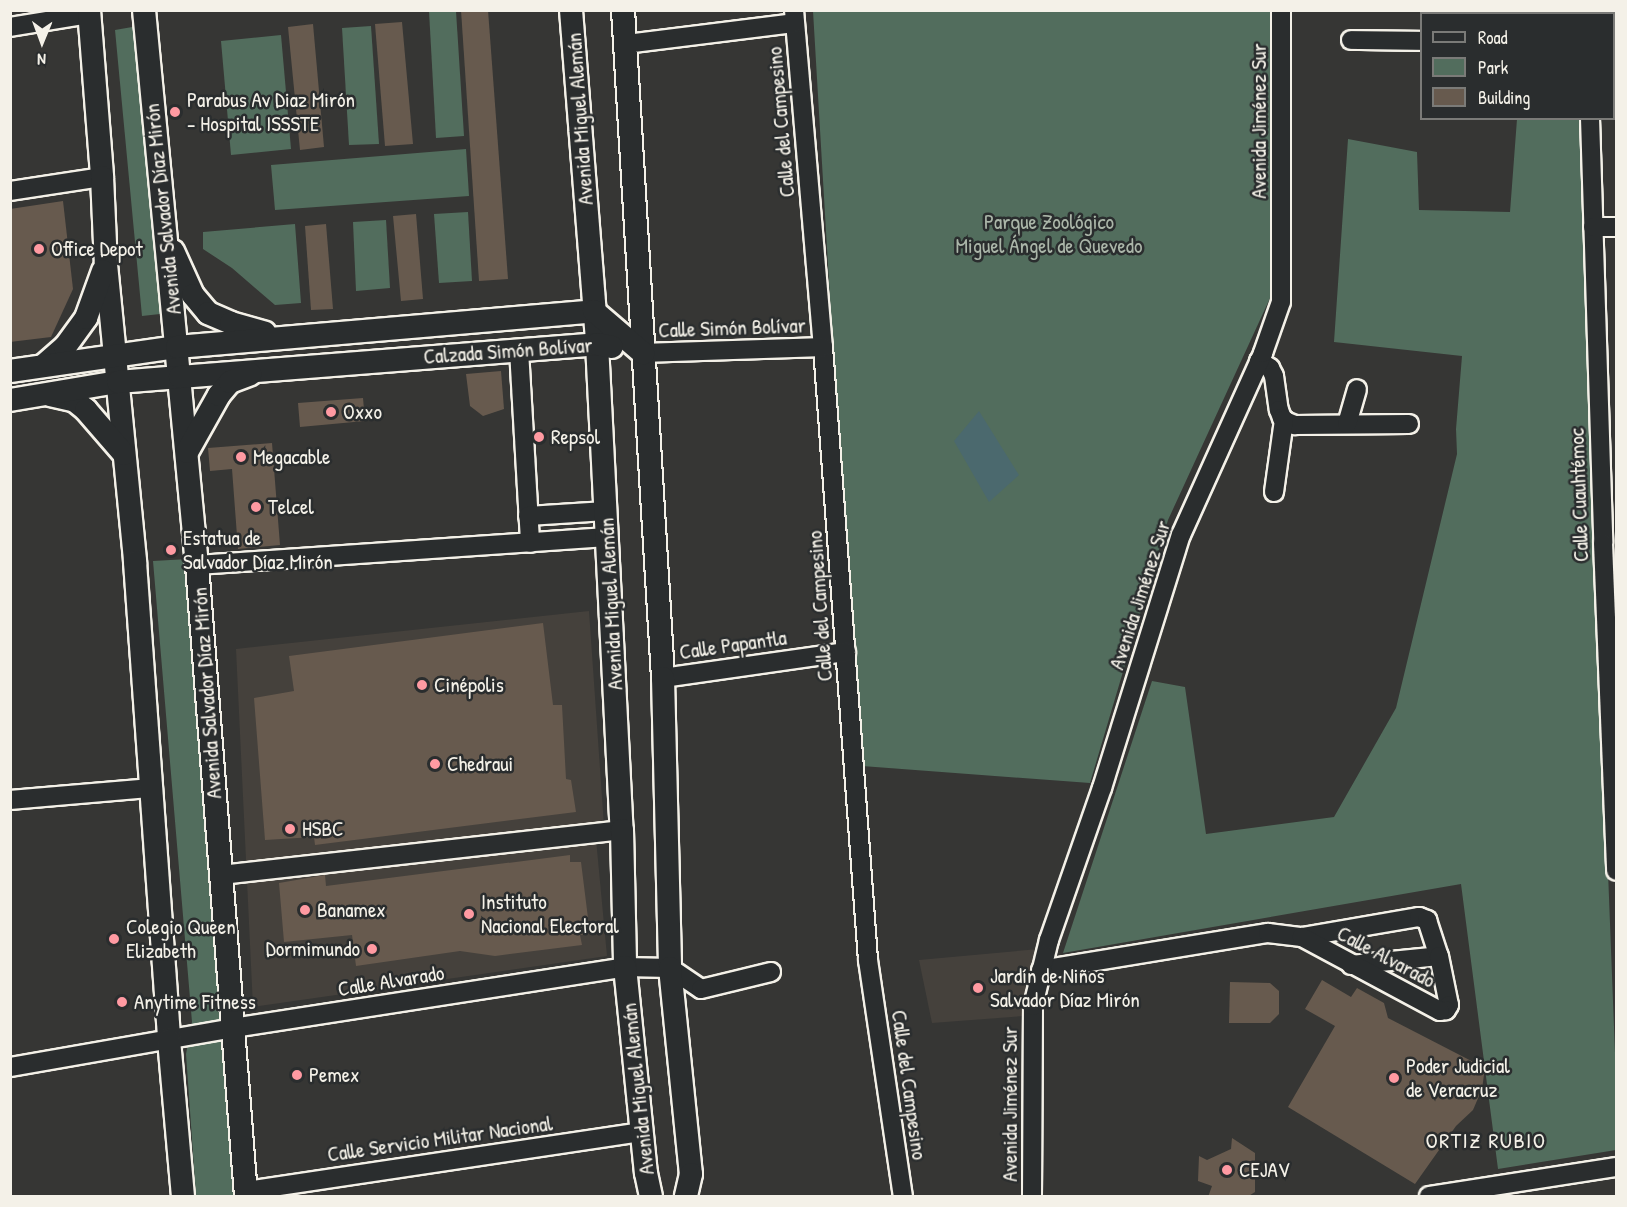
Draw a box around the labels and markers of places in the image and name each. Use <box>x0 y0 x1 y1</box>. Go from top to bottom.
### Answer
place label: Parabus Av Diaz Mirón - Hospital ISSSTE <box>187 87 355 137</box>
marker: Parabus Av Diaz Mirón - Hospital ISSSTE <box>168 105 182 119</box>
place label: Office Depot <box>51 236 143 262</box>
marker: Office Depot <box>32 242 46 256</box>
place label: Oxxo <box>343 399 382 425</box>
marker: Oxxo <box>324 405 338 419</box>
place label: Repsol <box>551 424 600 450</box>
marker: Repsol <box>532 430 546 444</box>
place label: Megacable <box>253 444 330 470</box>
marker: Megacable <box>234 450 248 464</box>
place label: Telcel <box>268 494 314 520</box>
marker: Telcel <box>249 500 263 514</box>
place label: Estatua de Salvador Díaz Mirón <box>183 525 333 575</box>
marker: Estatua de Salvador Díaz Mirón <box>164 543 178 557</box>
place label: Cinépolis <box>434 672 504 698</box>
marker: Cinépolis <box>415 678 429 692</box>
place label: Chedraui <box>447 751 513 777</box>
marker: Chedraui <box>428 757 442 771</box>
place label: HSBC <box>302 816 344 842</box>
marker: HSBC <box>283 822 297 836</box>
place label: Instituto Nacional Electoral <box>481 889 619 939</box>
place label: Banamex <box>317 897 386 923</box>
marker: Banamex <box>298 903 312 917</box>
marker: Instituto Nacional Electoral <box>462 907 476 921</box>
place label: Colegio Queen Elizabeth <box>126 914 236 964</box>
marker: Colegio Queen Elizabeth <box>107 932 121 946</box>
place label: Dormimundo <box>266 936 360 962</box>
marker: Dormimundo <box>365 942 379 956</box>
place label: Jardín de Niños Salvador Díaz Mirón <box>990 963 1140 1013</box>
marker: Jardín de Niños Salvador Díaz Mirón <box>971 981 985 995</box>
place label: Anytime Fitness <box>134 989 256 1015</box>
marker: Anytime Fitness <box>115 995 129 1009</box>
place label: Poder Judicial de Veracruz <box>1406 1053 1510 1103</box>
place label: Pemex <box>309 1062 360 1088</box>
marker: Pemex <box>290 1068 304 1082</box>
marker: Poder Judicial de Veracruz <box>1387 1071 1401 1085</box>
place label: CEJAV <box>1239 1157 1290 1183</box>
marker: CEJAV <box>1220 1163 1234 1177</box>

